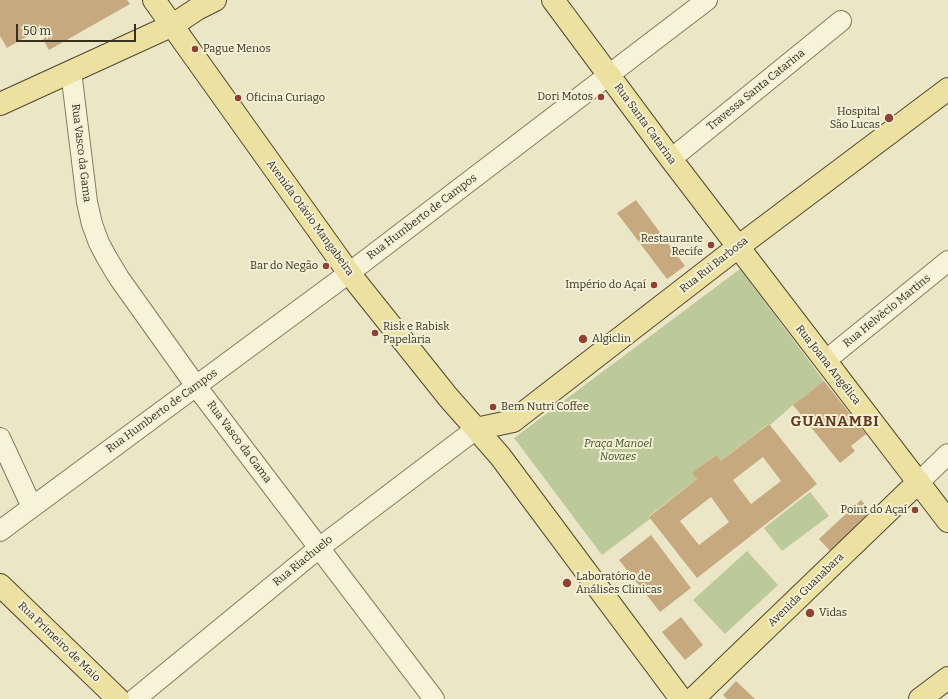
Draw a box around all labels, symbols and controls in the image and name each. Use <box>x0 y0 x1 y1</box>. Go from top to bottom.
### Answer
scale bar <box>18 16 138 42</box>
text: 50 m <box>23 24 51 38</box>
place label: Pague Menos <box>203 42 271 56</box>
marker: Pague Menos <box>190 44 200 54</box>
street label: Travessa Santa Catarina <box>704 47 808 133</box>
street label: Rua Santa Catarina <box>611 81 679 167</box>
place label: Dori Motos <box>537 90 593 104</box>
place label: Oficina Curiago <box>246 91 325 105</box>
marker: Dori Motos <box>596 92 606 102</box>
marker: Oficina Curiago <box>233 93 243 103</box>
street label: Rua Vasco da Gama <box>68 103 94 203</box>
place label: Hospital São Lucas <box>830 105 880 131</box>
marker: Hospital São Lucas <box>883 112 895 124</box>
street label: Avenida Otávio Mangabeira <box>264 158 356 278</box>
street label: Rua Humberto de Campos <box>365 171 479 263</box>
place label: Restaurante Recife <box>641 232 703 258</box>
street label: Rua Rui Barbosa <box>677 234 751 296</box>
marker: Restaurante Recife <box>706 240 716 250</box>
place label: Bar do Negão <box>250 259 318 273</box>
marker: Bar do Negão <box>321 261 331 271</box>
street label: Rua Helvècio Martins <box>841 272 933 350</box>
place label: Império do Açaí <box>565 278 646 292</box>
marker: Império do Açaí <box>649 280 659 290</box>
place label: Risk e Rabisk Papelaria <box>383 320 449 346</box>
street label: Rua Joana Angélica <box>793 322 863 408</box>
marker: Risk e Rabisk Papelaria <box>370 328 380 338</box>
place label: Algiclin <box>592 332 631 346</box>
marker: Algiclin <box>577 333 589 345</box>
street label: Rua Humberto de Campos <box>104 366 220 456</box>
street label: Rua Vasco da Gama <box>204 398 274 486</box>
place label: Bem Nutri Coffee <box>501 400 589 414</box>
marker: Bem Nutri Coffee <box>488 402 498 412</box>
district label: GUANAMBI <box>790 413 880 431</box>
park label: Praça Manoel Novaes <box>584 437 652 463</box>
place label: Point do Açaí <box>841 503 907 517</box>
marker: Point do Açaí <box>910 505 920 515</box>
street label: Rua Riachuelo <box>271 533 335 589</box>
street label: Avenida Guanabara <box>765 550 847 630</box>
place label: Laboratório de Análises Clinicas <box>576 570 662 596</box>
marker: Laboratório de Análises Clinicas <box>561 577 573 589</box>
street label: Rua Primeiro de Maio <box>15 599 103 685</box>
place label: Vidas <box>819 606 847 620</box>
marker: Vidas <box>804 607 816 619</box>

